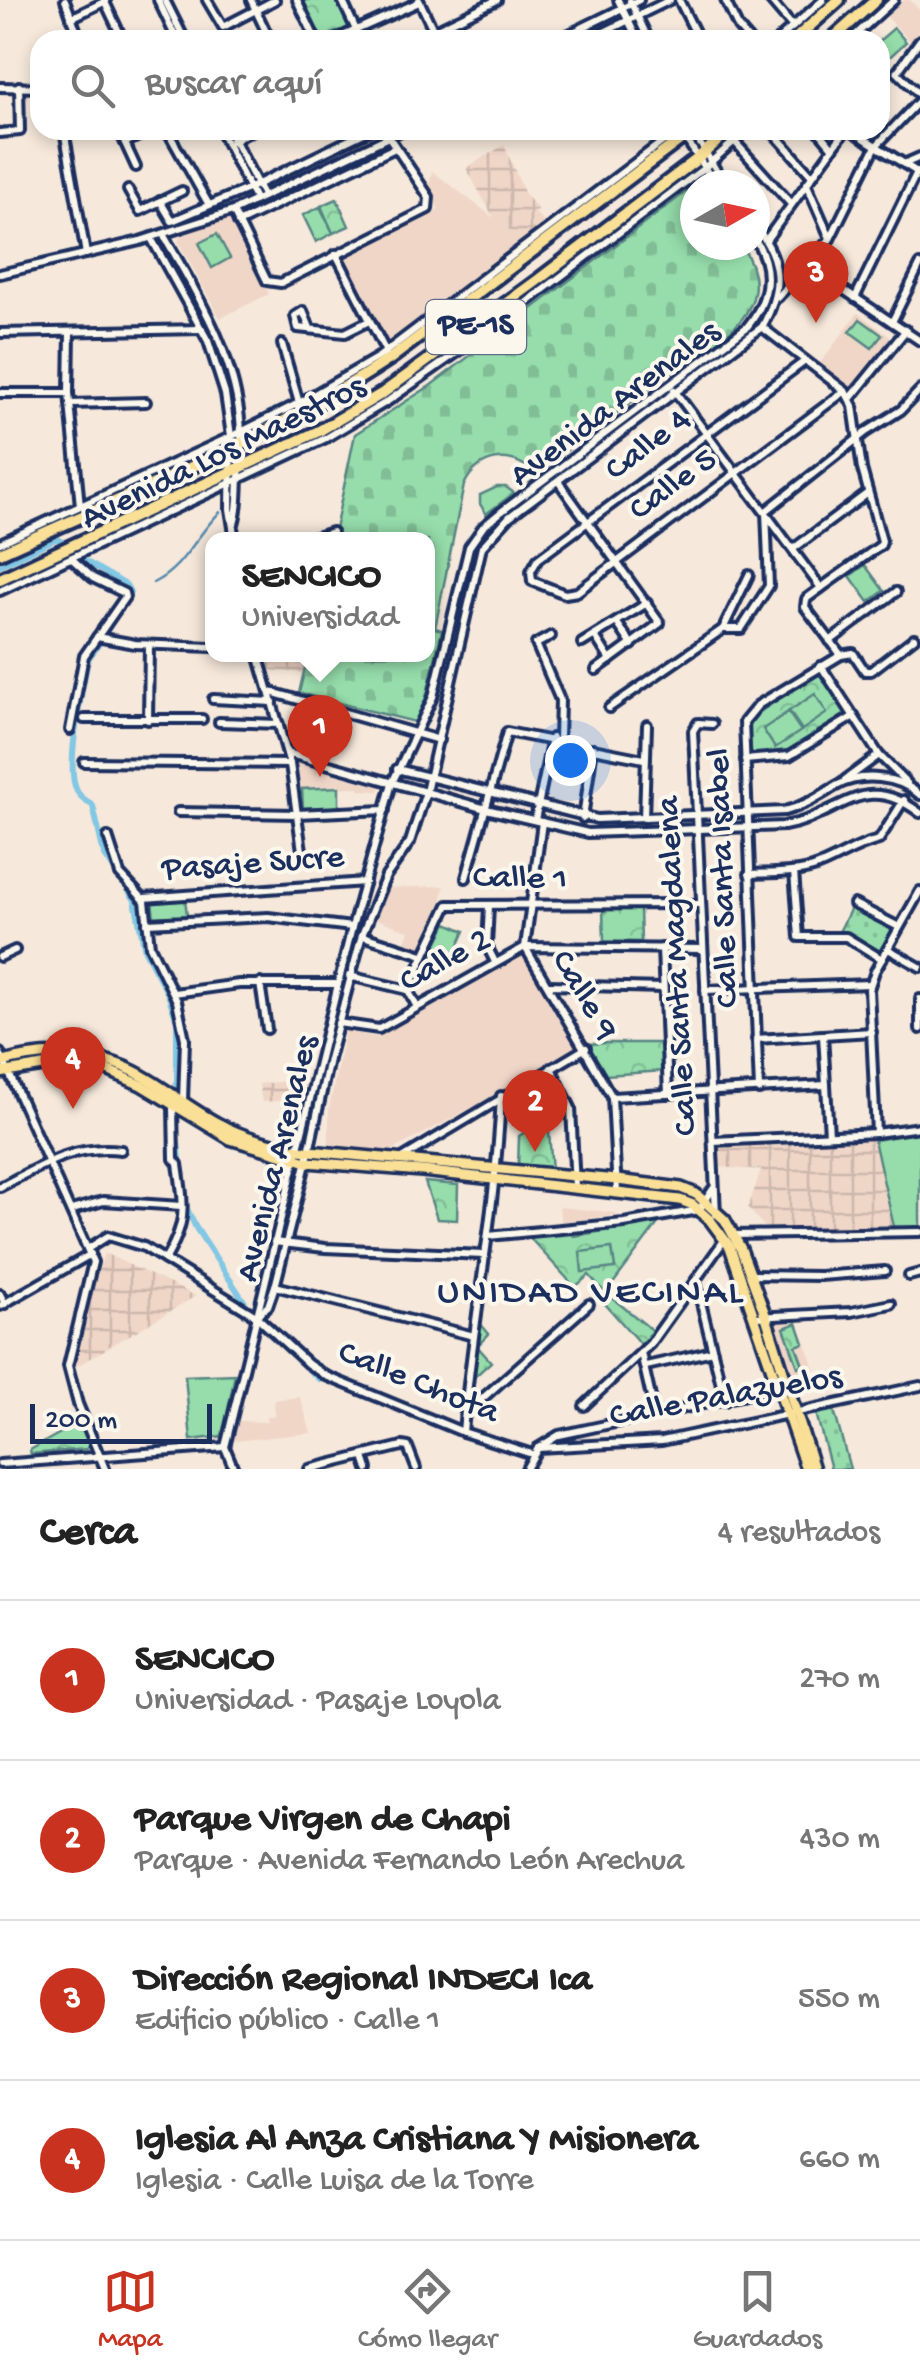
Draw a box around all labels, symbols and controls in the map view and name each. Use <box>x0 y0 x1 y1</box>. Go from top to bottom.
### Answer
search box <box>30 30 890 140</box>
icon: search <box>65 58 120 113</box>
text: Buscar aquí <box>145 63 323 107</box>
north arrow <box>680 170 770 260</box>
pin: 3 <box>784 240 848 323</box>
road number: PE-1S <box>426 300 526 354</box>
street label: Avenida Arenales <box>503 312 730 497</box>
street label: Avenida Los Maestros <box>75 367 374 541</box>
street label: Calle 4 <box>598 400 700 491</box>
street label: Calle 5 <box>622 440 726 532</box>
popup <box>205 532 435 662</box>
text: SENCICO <box>242 556 381 600</box>
text: Universidad <box>242 600 398 638</box>
pin: 1 <box>288 694 352 777</box>
your location <box>545 735 596 786</box>
street label: Calle Santa Isabel <box>700 748 750 1008</box>
street label: Calle Santa Magdalena <box>650 794 708 1137</box>
street label: Pasaje Sucre <box>159 838 346 892</box>
street label: Calle 1 <box>472 859 568 901</box>
street label: Calle 2 <box>393 920 499 1004</box>
street label: Calle 9 <box>540 944 626 1048</box>
pin: 4 <box>40 1026 106 1109</box>
street label: Avenida Arenales <box>229 1031 330 1286</box>
pin: 2 <box>502 1070 568 1152</box>
district label: UNIDAD VECINAL <box>437 1272 745 1316</box>
street label: Calle Chota <box>332 1333 506 1435</box>
street label: Calle Palazuelos <box>607 1357 846 1439</box>
scale bar <box>30 1399 212 1444</box>
text: 200 m <box>45 1405 117 1438</box>
text: Cerca <box>40 1510 137 1559</box>
text: 4 resultados <box>718 1515 880 1553</box>
text: SENCICO <box>135 1639 274 1683</box>
text: 1 <box>66 1661 79 1699</box>
text: 270 m <box>799 1661 880 1699</box>
text: Universidad · Pasaje Loyola <box>135 1683 501 1721</box>
text: Parque Virgen de Chapi <box>135 1799 511 1843</box>
text: 2 <box>65 1821 80 1859</box>
text: 430 m <box>800 1821 880 1859</box>
text: Parque · Avenida Fernando León Arechua <box>135 1843 684 1881</box>
text: Dirección Regional INDECI Ica <box>135 1959 592 2003</box>
text: 3 <box>64 1981 81 2019</box>
text: 550 m <box>798 1981 880 2019</box>
text: Edificio público · Calle 1 <box>135 2003 440 2041</box>
text: Iglesia Al Anza Cristiana Y Misionera <box>135 2119 698 2163</box>
text: 4 <box>65 2141 80 2179</box>
text: 660 m <box>799 2141 880 2179</box>
text: Iglesia · Calle Luisa de la Torre <box>135 2163 534 2201</box>
tab: Mapa <box>98 2264 162 2357</box>
tab: Cómo llegar <box>358 2264 497 2357</box>
tab: Guardados <box>693 2264 822 2357</box>

